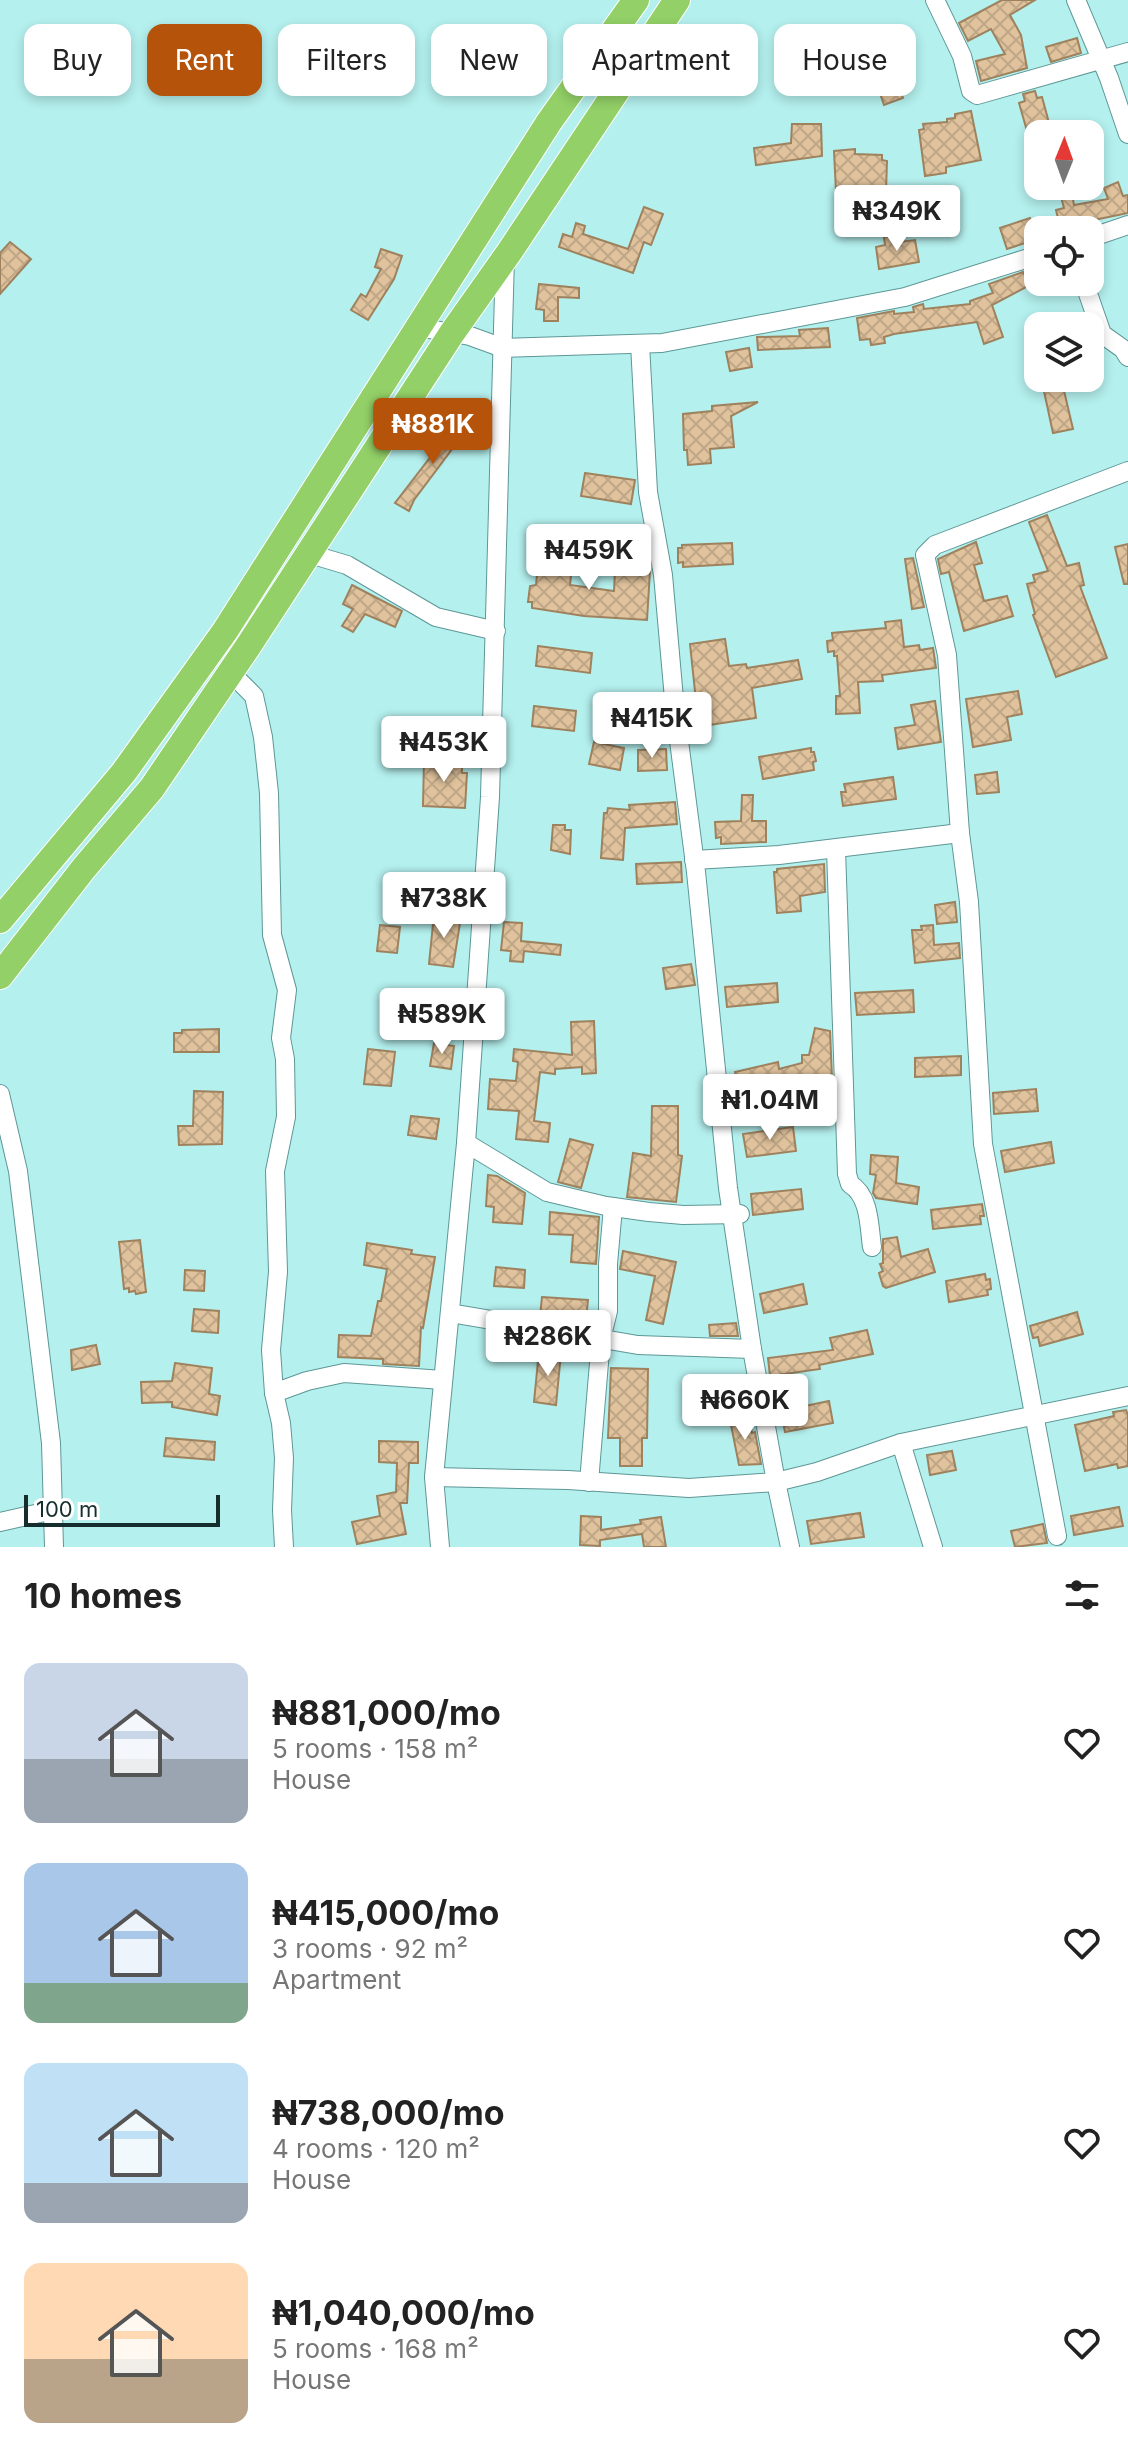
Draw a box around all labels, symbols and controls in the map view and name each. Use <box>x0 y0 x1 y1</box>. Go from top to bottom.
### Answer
chip: Buy <box>24 24 131 96</box>
chip: Rent <box>147 24 262 96</box>
chip: Filters <box>278 24 415 96</box>
chip: New <box>431 24 547 96</box>
chip: Apartment <box>563 24 758 96</box>
chip: House <box>774 24 916 96</box>
north arrow <box>1024 120 1104 200</box>
map controls <box>1024 120 1104 392</box>
pin: ₦349K <box>841 185 953 253</box>
text: ₦349K <box>852 195 942 226</box>
button: locate <box>1024 216 1104 296</box>
button: layers <box>1024 312 1104 392</box>
pin: ₦881K <box>377 398 489 466</box>
text: ₦881K <box>391 408 475 439</box>
pin: ₦459K <box>533 524 645 592</box>
text: ₦459K <box>544 534 634 565</box>
pin: ₦415K <box>596 692 708 760</box>
text: ₦415K <box>611 702 693 733</box>
pin: ₦453K <box>388 716 500 784</box>
text: ₦453K <box>399 726 489 757</box>
pin: ₦738K <box>388 872 500 940</box>
text: ₦738K <box>401 882 487 913</box>
pin: ₦589K <box>386 988 498 1056</box>
text: ₦589K <box>398 998 486 1029</box>
pin: ₦1.04M <box>705 1074 835 1142</box>
text: ₦1.04M <box>721 1084 819 1115</box>
pin: ₦286K <box>492 1310 604 1378</box>
text: ₦286K <box>504 1320 592 1351</box>
pin: ₦660K <box>689 1374 801 1442</box>
text: ₦660K <box>700 1384 790 1415</box>
scale bar <box>24 1491 220 1527</box>
text: 100 m <box>36 1496 98 1522</box>
icon: filters <box>1060 1573 1104 1617</box>
text: 10 homes <box>24 1575 182 1616</box>
text: ₦881,000/mo <box>272 1692 501 1733</box>
icon: home <box>88 1695 184 1791</box>
icon: heart <box>1060 1721 1104 1765</box>
text: 5 rooms · 158 m² <box>272 1733 478 1764</box>
text: House <box>272 1764 351 1795</box>
text: ₦415,000/mo <box>272 1892 499 1933</box>
icon: home <box>88 1895 184 1991</box>
icon: heart <box>1060 1921 1104 1965</box>
text: 3 rooms · 92 m² <box>272 1933 468 1964</box>
text: Apartment <box>272 1964 401 1995</box>
text: ₦738,000/mo <box>272 2092 505 2133</box>
icon: home <box>88 2095 184 2191</box>
icon: heart <box>1060 2121 1104 2165</box>
text: 4 rooms · 120 m² <box>272 2133 480 2164</box>
text: House <box>272 2164 351 2195</box>
text: ₦1,040,000/mo <box>272 2292 535 2333</box>
icon: home <box>88 2295 184 2391</box>
icon: heart <box>1060 2321 1104 2365</box>
text: 5 rooms · 168 m² <box>272 2333 479 2364</box>
text: House <box>272 2364 351 2395</box>

